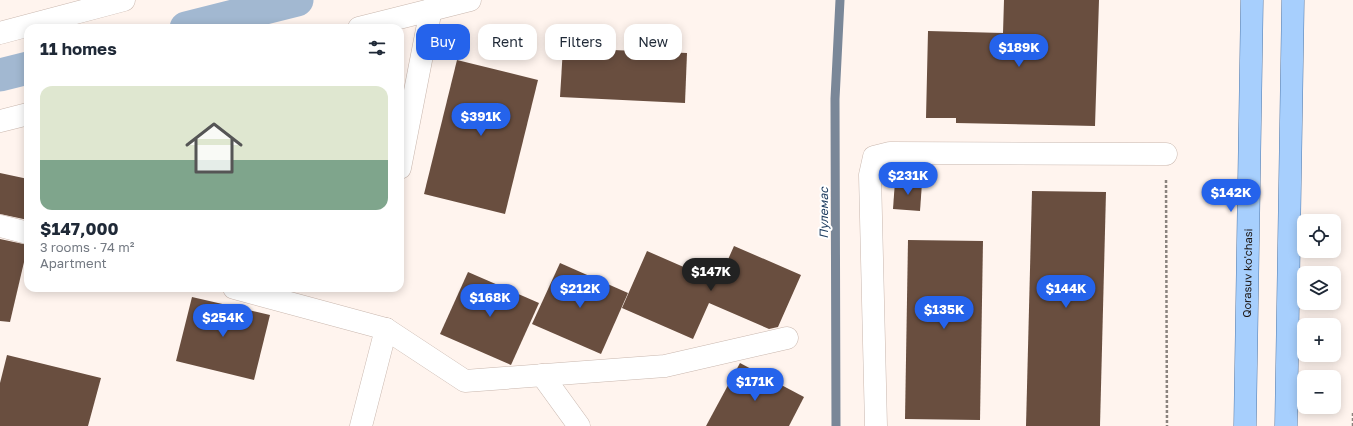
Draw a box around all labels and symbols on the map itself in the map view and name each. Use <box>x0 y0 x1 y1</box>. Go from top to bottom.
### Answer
pin: $189K <box>991 34 1047 68</box>
pin: $391K <box>453 103 509 137</box>
pin: $231K <box>880 162 936 196</box>
pin: $142K <box>1203 179 1259 213</box>
water label: Пулемас <box>816 186 831 239</box>
street label: Qorasuv ko'chasi <box>1240 228 1254 318</box>
pin: $147K <box>683 258 739 292</box>
pin: $212K <box>552 275 608 309</box>
pin: $144K <box>1038 275 1094 309</box>
pin: $168K <box>462 284 518 318</box>
pin: $135K <box>916 296 972 330</box>
pin: $254K <box>195 304 251 338</box>
pin: $171K <box>727 368 783 402</box>

